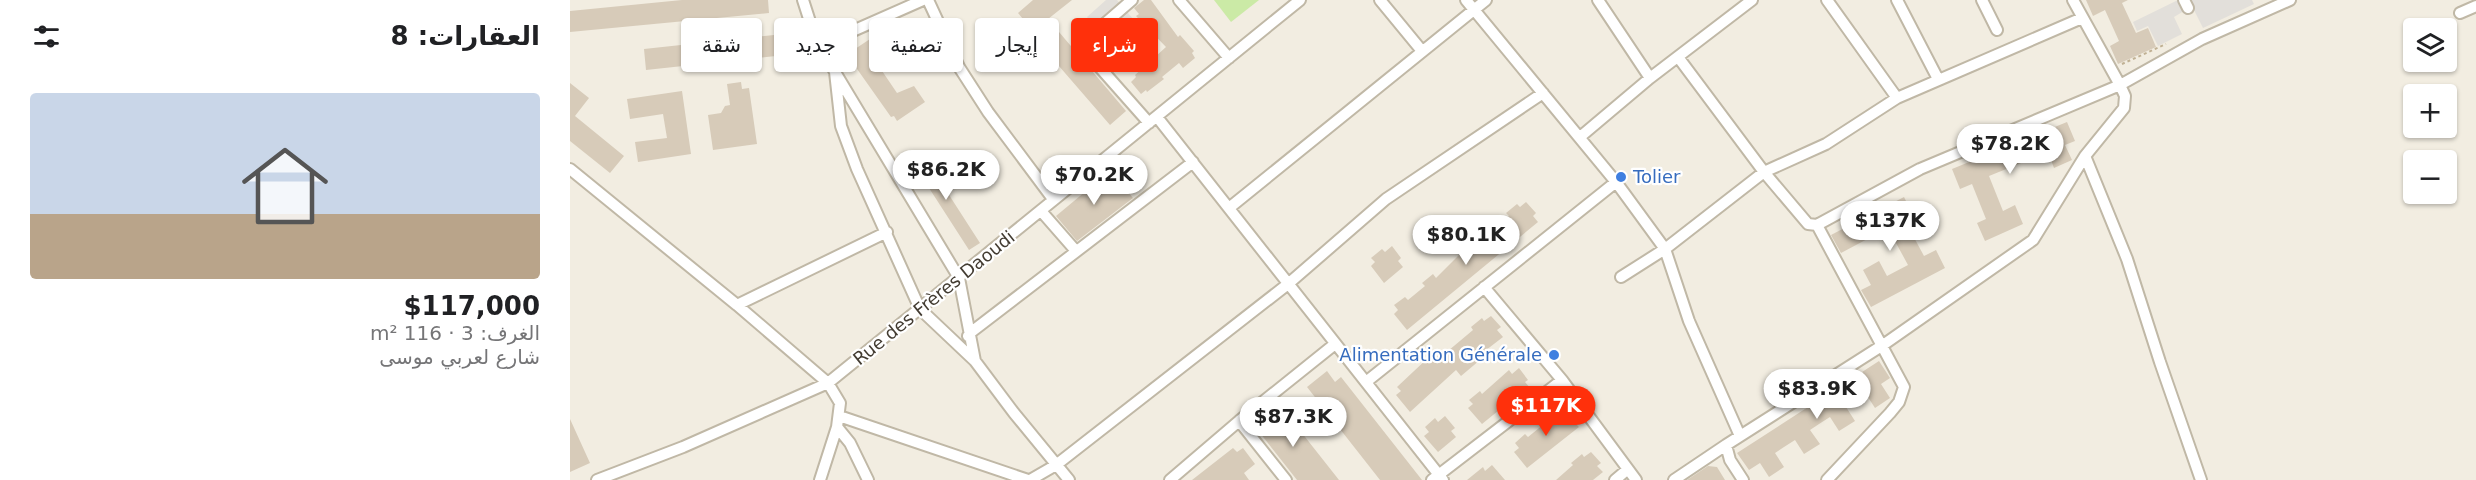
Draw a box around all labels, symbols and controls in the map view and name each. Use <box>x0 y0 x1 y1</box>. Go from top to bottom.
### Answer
chip: شقة <box>681 18 762 72</box>
chip: جديد <box>774 18 857 72</box>
chip: تصفية <box>869 18 963 72</box>
chip: إيجار <box>975 18 1059 72</box>
chip: شراء <box>1071 18 1158 72</box>
map controls <box>2403 18 2457 204</box>
button: layers <box>2403 18 2457 72</box>
icon: filters <box>30 20 63 53</box>
text: العقارات: 8 <box>391 21 540 51</box>
button: + <box>2403 84 2457 138</box>
pin: $78.2K <box>1961 124 2059 175</box>
text: $78.2K <box>1971 131 2049 155</box>
icon: home <box>231 132 339 240</box>
pin: $86.2K <box>897 150 995 201</box>
button: − <box>2403 150 2457 204</box>
pin: $70.2K <box>1045 155 1143 206</box>
text: $86.2K <box>907 157 985 181</box>
text: $70.2K <box>1055 162 1133 186</box>
place label: Tolier <box>1632 166 1681 187</box>
marker: Tolier <box>1614 170 1628 184</box>
pin: $137K <box>1848 201 1932 252</box>
text: $137K <box>1854 208 1926 232</box>
pin: $80.1K <box>1417 215 1515 266</box>
text: $80.1K <box>1427 222 1505 246</box>
street label: Rue des Frères Daoudi <box>849 226 1019 369</box>
text: $117,000 <box>403 291 540 321</box>
text: الغرف: 3 · 116 m² <box>370 321 540 345</box>
place label: Alimentation Générale <box>1339 344 1542 365</box>
text: شارع لعربي موسى <box>379 345 540 369</box>
marker: Alimentation Générale <box>1547 348 1561 362</box>
pin: $83.9K <box>1768 369 1866 420</box>
text: $83.9K <box>1778 376 1856 400</box>
pin: $117K <box>1504 386 1588 437</box>
text: $117K <box>1510 393 1582 417</box>
pin: $87.3K <box>1244 397 1342 448</box>
text: $87.3K <box>1254 404 1332 428</box>

